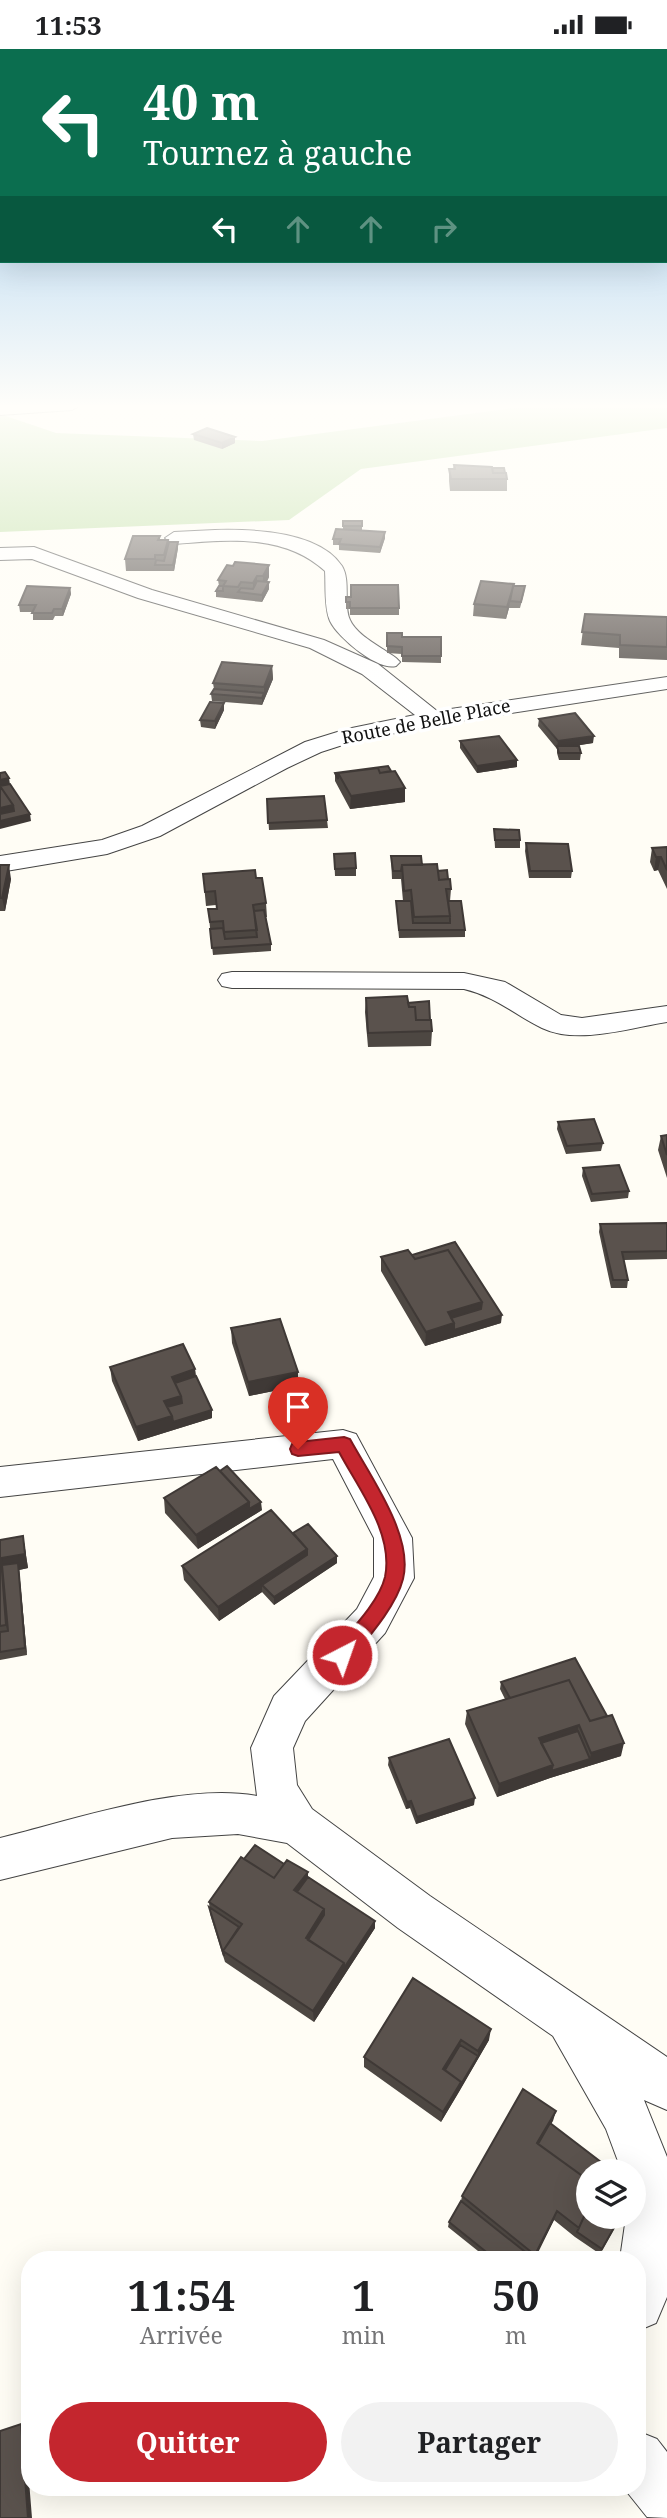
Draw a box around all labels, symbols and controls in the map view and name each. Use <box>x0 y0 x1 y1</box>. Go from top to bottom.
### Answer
text: 11:53 <box>35 7 102 43</box>
text: 40 m <box>143 68 259 134</box>
icon: left <box>28 77 119 168</box>
text: Tournez à gauche <box>143 131 412 174</box>
icon: left <box>206 210 244 248</box>
icon: ahead <box>279 210 317 248</box>
icon: ahead <box>352 210 390 248</box>
icon: right <box>425 210 463 248</box>
street label: Route de Belle Place <box>339 693 512 749</box>
pin <box>268 1377 328 1449</box>
icon: arrive <box>279 1388 317 1426</box>
position arrow <box>305 1618 379 1692</box>
map controls <box>576 2159 646 2229</box>
button: layers <box>576 2159 646 2229</box>
text: 11:54 <box>127 2266 235 2323</box>
text: 1 <box>352 2266 375 2323</box>
text: 50 <box>492 2266 540 2323</box>
text: Arrivée <box>140 2319 223 2351</box>
text: min <box>342 2319 386 2351</box>
text: m <box>505 2319 527 2351</box>
button: Quitter <box>49 2402 327 2482</box>
button: Partager <box>341 2402 618 2482</box>

